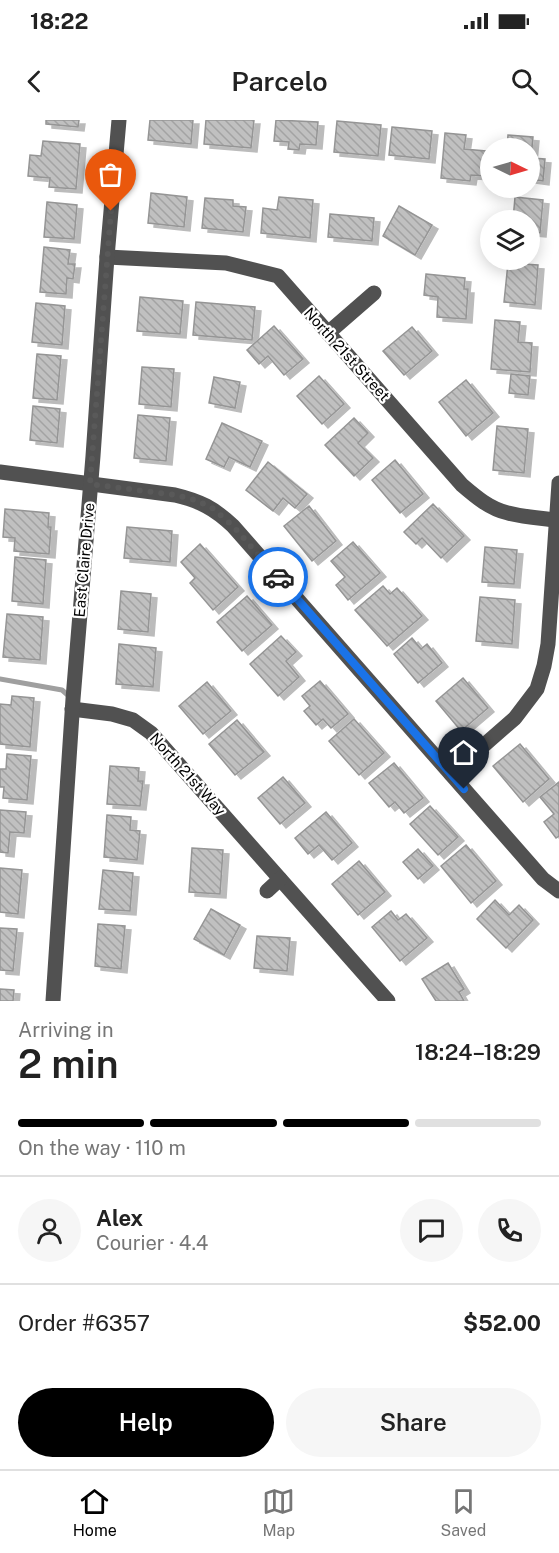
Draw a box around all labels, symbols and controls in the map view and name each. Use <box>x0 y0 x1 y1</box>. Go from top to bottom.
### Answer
text: 18:22 <box>30 8 89 34</box>
icon: back <box>18 65 51 98</box>
text: Parcelo <box>231 65 328 97</box>
icon: search <box>508 65 541 98</box>
north arrow <box>480 138 540 198</box>
map controls <box>480 138 540 270</box>
pin <box>85 149 136 211</box>
icon: bag <box>94 158 127 191</box>
button: layers <box>480 210 540 270</box>
street label: North 21st Street <box>301 304 393 404</box>
street label: East Claire Drive <box>71 502 97 618</box>
courier <box>248 547 308 607</box>
icon: car <box>262 561 295 594</box>
pin <box>438 727 489 789</box>
street label: North 21st Way <box>147 729 229 819</box>
icon: home <box>447 736 480 769</box>
text: Arriving in <box>18 1018 113 1042</box>
text: 18:24–18:29 <box>415 1039 541 1065</box>
text: 2 min <box>18 1041 119 1087</box>
text: On the way · 110 m <box>18 1136 186 1160</box>
button: person <box>18 1199 81 1262</box>
button: chat <box>400 1199 463 1262</box>
button: phone <box>478 1199 541 1262</box>
text: Alex <box>96 1205 143 1231</box>
text: Courier · 4.4 <box>96 1231 208 1255</box>
text: Order #6357 <box>18 1310 150 1336</box>
text: $52.00 <box>463 1310 541 1336</box>
button: Help <box>18 1388 274 1457</box>
button: Share <box>286 1388 541 1457</box>
tab: Home <box>73 1485 117 1540</box>
tab: Map <box>262 1485 295 1540</box>
tab: Saved <box>441 1485 486 1540</box>

